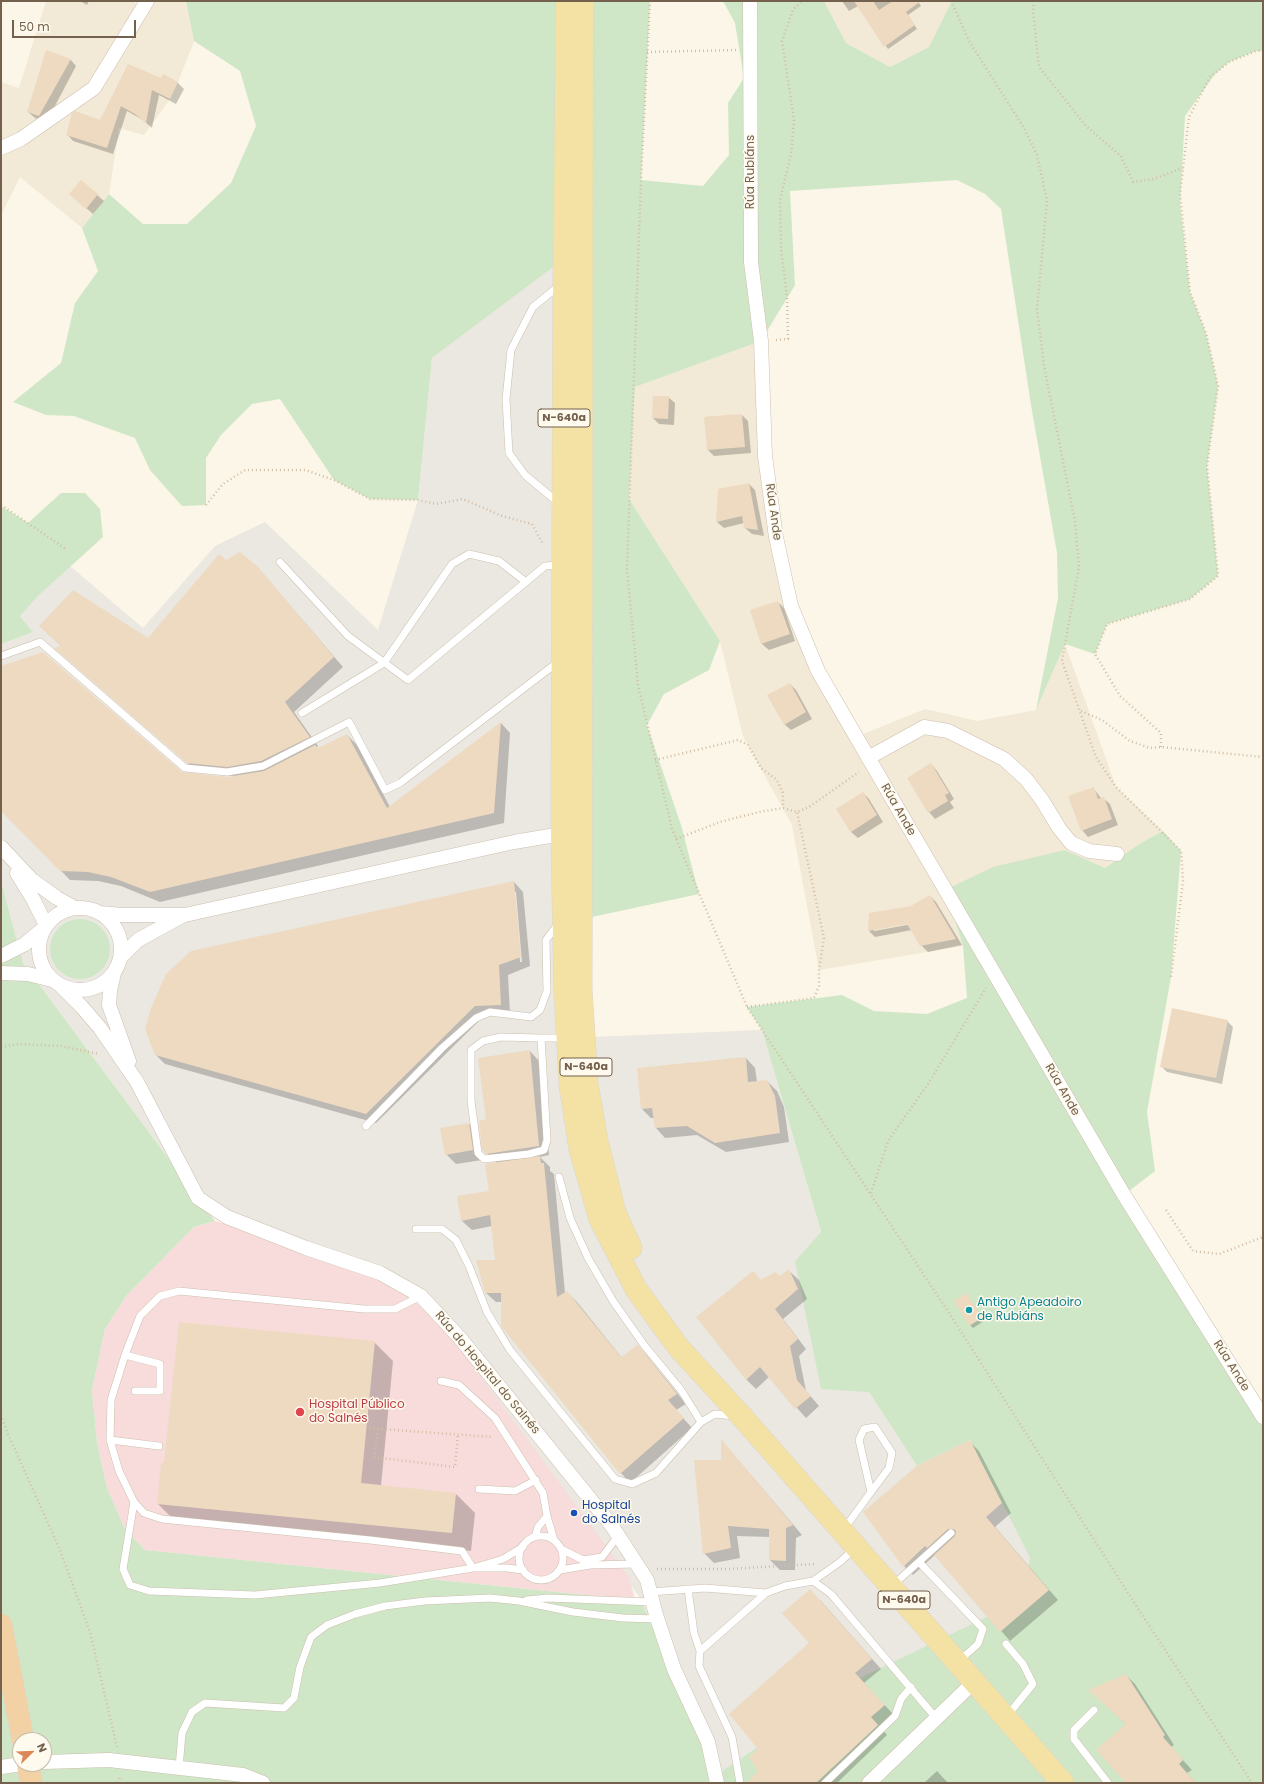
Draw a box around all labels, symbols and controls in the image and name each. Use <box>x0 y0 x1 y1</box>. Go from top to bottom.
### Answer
scale bar <box>14 12 138 38</box>
text: 50 m <box>19 18 50 35</box>
street label: Rúa Rubiáns <box>744 135 758 209</box>
road number: N-640a <box>538 409 590 427</box>
street label: Rúa Ande <box>762 482 784 542</box>
street label: Rúa Ande <box>877 781 919 839</box>
road number: N-640a <box>560 1058 612 1076</box>
street label: Rúa Ande <box>1041 1061 1083 1119</box>
place label: Antigo Apeadoiro de Rubiáns <box>977 1296 1082 1324</box>
marker: Antigo Apeadoiro de Rubiáns <box>964 1305 974 1315</box>
street label: Rúa do Hospital do Salnés <box>431 1309 543 1437</box>
street label: Rúa Ande <box>1210 1338 1252 1394</box>
place label: Hospital Público do Salnés <box>309 1398 405 1426</box>
marker: Hospital Público do Salnés <box>294 1406 306 1418</box>
place label: Hospital do Salnés <box>582 1499 640 1527</box>
marker: Hospital do Salnés <box>569 1508 579 1518</box>
road number: N-640a <box>878 1591 930 1609</box>
north arrow <box>12 1732 52 1772</box>
text: N <box>33 1741 51 1755</box>

